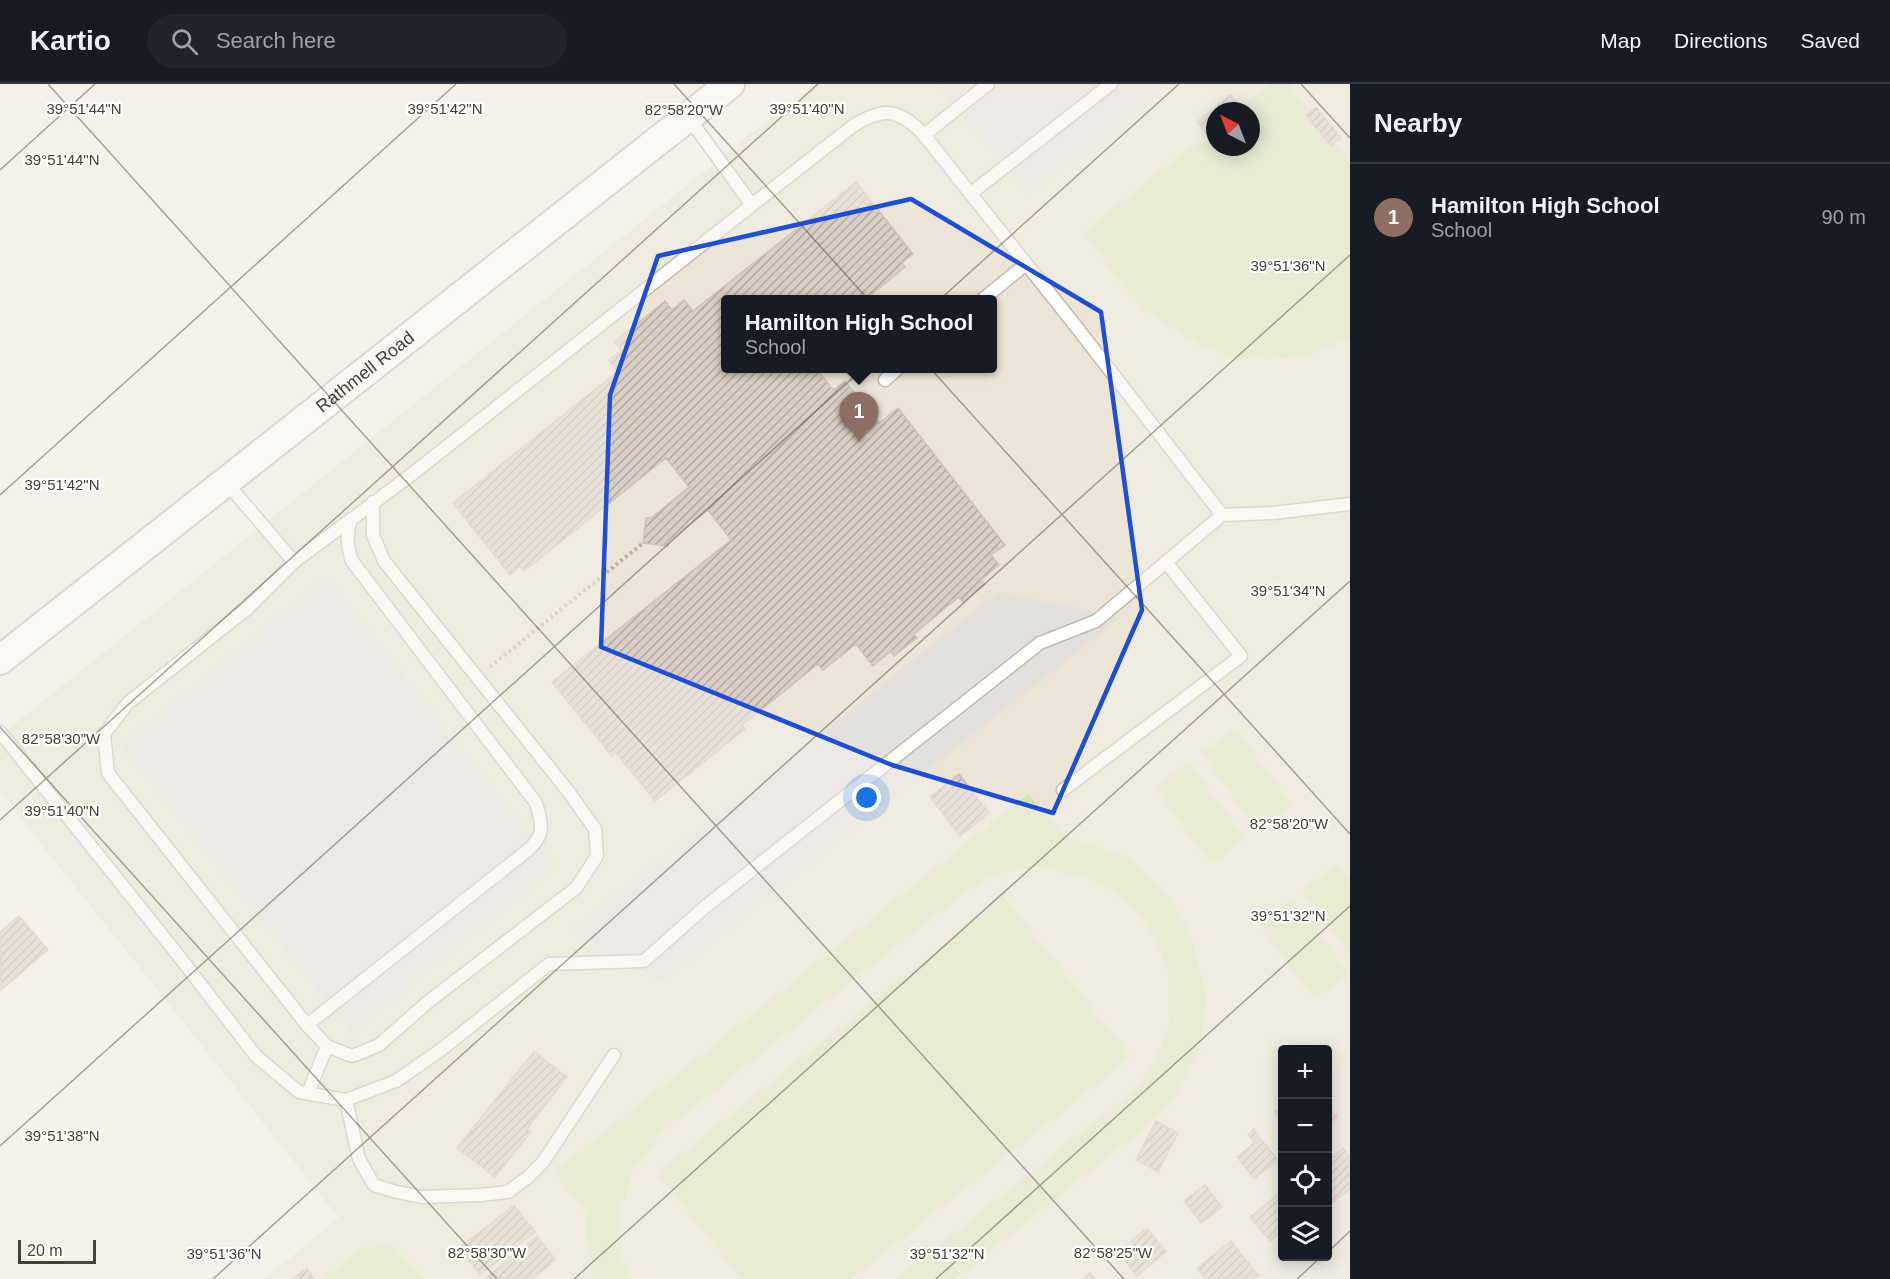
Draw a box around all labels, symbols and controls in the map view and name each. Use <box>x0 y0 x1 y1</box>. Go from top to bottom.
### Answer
search box <box>147 14 567 68</box>
text: Kartio <box>30 25 111 56</box>
icon: search <box>168 25 201 58</box>
text: Search here <box>216 28 336 53</box>
text: Map <box>1600 29 1641 52</box>
text: Directions <box>1674 29 1767 52</box>
text: Saved <box>1800 29 1860 52</box>
text: 39°51'44"N <box>46 100 122 117</box>
text: 39°51'42"N <box>407 100 483 117</box>
text: 39°51'40"N <box>769 100 845 117</box>
text: 82°58'20"W <box>645 101 724 118</box>
north arrow <box>1206 102 1260 156</box>
text: Nearby <box>1374 108 1462 138</box>
text: 39°51'44"N <box>24 151 100 168</box>
text: Hamilton High School <box>1431 193 1660 218</box>
text: 1 <box>1388 206 1399 228</box>
text: 90 m <box>1822 206 1866 228</box>
text: School <box>1431 219 1492 241</box>
text: 39°51'36"N <box>1250 257 1326 274</box>
popup <box>721 295 997 373</box>
text: Hamilton High School <box>745 310 973 335</box>
street label: Rathmell Road <box>312 327 418 417</box>
text: School <box>745 336 806 358</box>
pin: 1 <box>840 392 878 442</box>
text: 39°51'42"N <box>24 476 100 493</box>
text: 39°51'34"N <box>1250 582 1326 599</box>
text: 82°58'30"W <box>22 730 101 747</box>
your location <box>852 783 881 812</box>
text: 39°51'40"N <box>24 802 100 819</box>
text: 82°58'20"W <box>1250 815 1329 832</box>
text: 39°51'32"N <box>1250 907 1326 924</box>
map controls <box>1278 1045 1332 1261</box>
button: + <box>1278 1045 1332 1099</box>
button: − <box>1278 1099 1332 1153</box>
text: 39°51'38"N <box>24 1127 100 1144</box>
button: locate <box>1278 1153 1332 1207</box>
button: layers <box>1278 1207 1332 1261</box>
scale bar <box>18 1237 96 1264</box>
text: 20 m <box>27 1242 63 1259</box>
text: 82°58'30"W <box>448 1244 527 1261</box>
text: 82°58'25"W <box>1074 1244 1153 1261</box>
text: 39°51'36"N <box>186 1245 262 1262</box>
text: 39°51'32"N <box>909 1245 985 1262</box>

